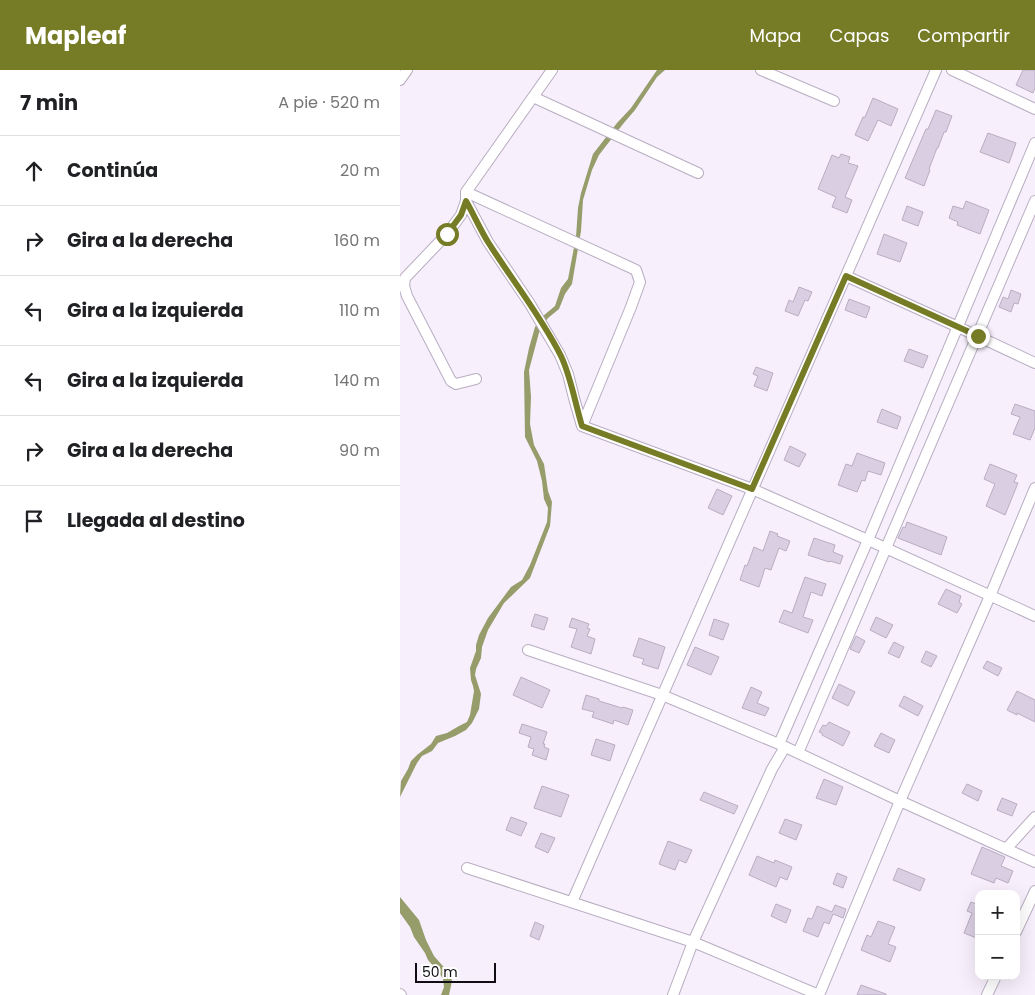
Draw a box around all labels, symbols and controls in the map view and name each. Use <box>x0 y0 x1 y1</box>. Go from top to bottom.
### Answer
text: Mapleaf <box>25 19 126 52</box>
text: Mapa <box>749 23 802 48</box>
text: Capas <box>830 23 889 48</box>
text: Compartir <box>917 23 1010 48</box>
text: 7 min <box>20 88 78 117</box>
text: A pie · 520 m <box>278 91 380 114</box>
icon: ahead <box>20 157 48 185</box>
text: Continúa <box>67 157 158 184</box>
text: 20 m <box>340 159 380 182</box>
route start <box>436 223 459 246</box>
icon: right <box>20 227 48 255</box>
text: Gira a la derecha <box>67 227 233 254</box>
text: 160 m <box>334 229 380 252</box>
icon: left <box>20 297 48 325</box>
text: Gira a la izquierda <box>67 297 244 324</box>
text: 110 m <box>339 299 380 322</box>
route end <box>967 325 990 348</box>
icon: left <box>20 367 48 395</box>
text: Gira a la izquierda <box>67 367 244 394</box>
text: 140 m <box>334 369 380 392</box>
icon: right <box>20 437 48 465</box>
text: Gira a la derecha <box>67 437 233 464</box>
text: 90 m <box>339 439 380 462</box>
icon: arrive <box>20 507 48 535</box>
text: Llegada al destino <box>67 507 245 534</box>
map controls <box>975 890 1020 980</box>
button: + <box>975 890 1020 935</box>
button: − <box>975 935 1020 980</box>
scale bar <box>415 960 496 983</box>
text: 50 m <box>422 962 458 982</box>

